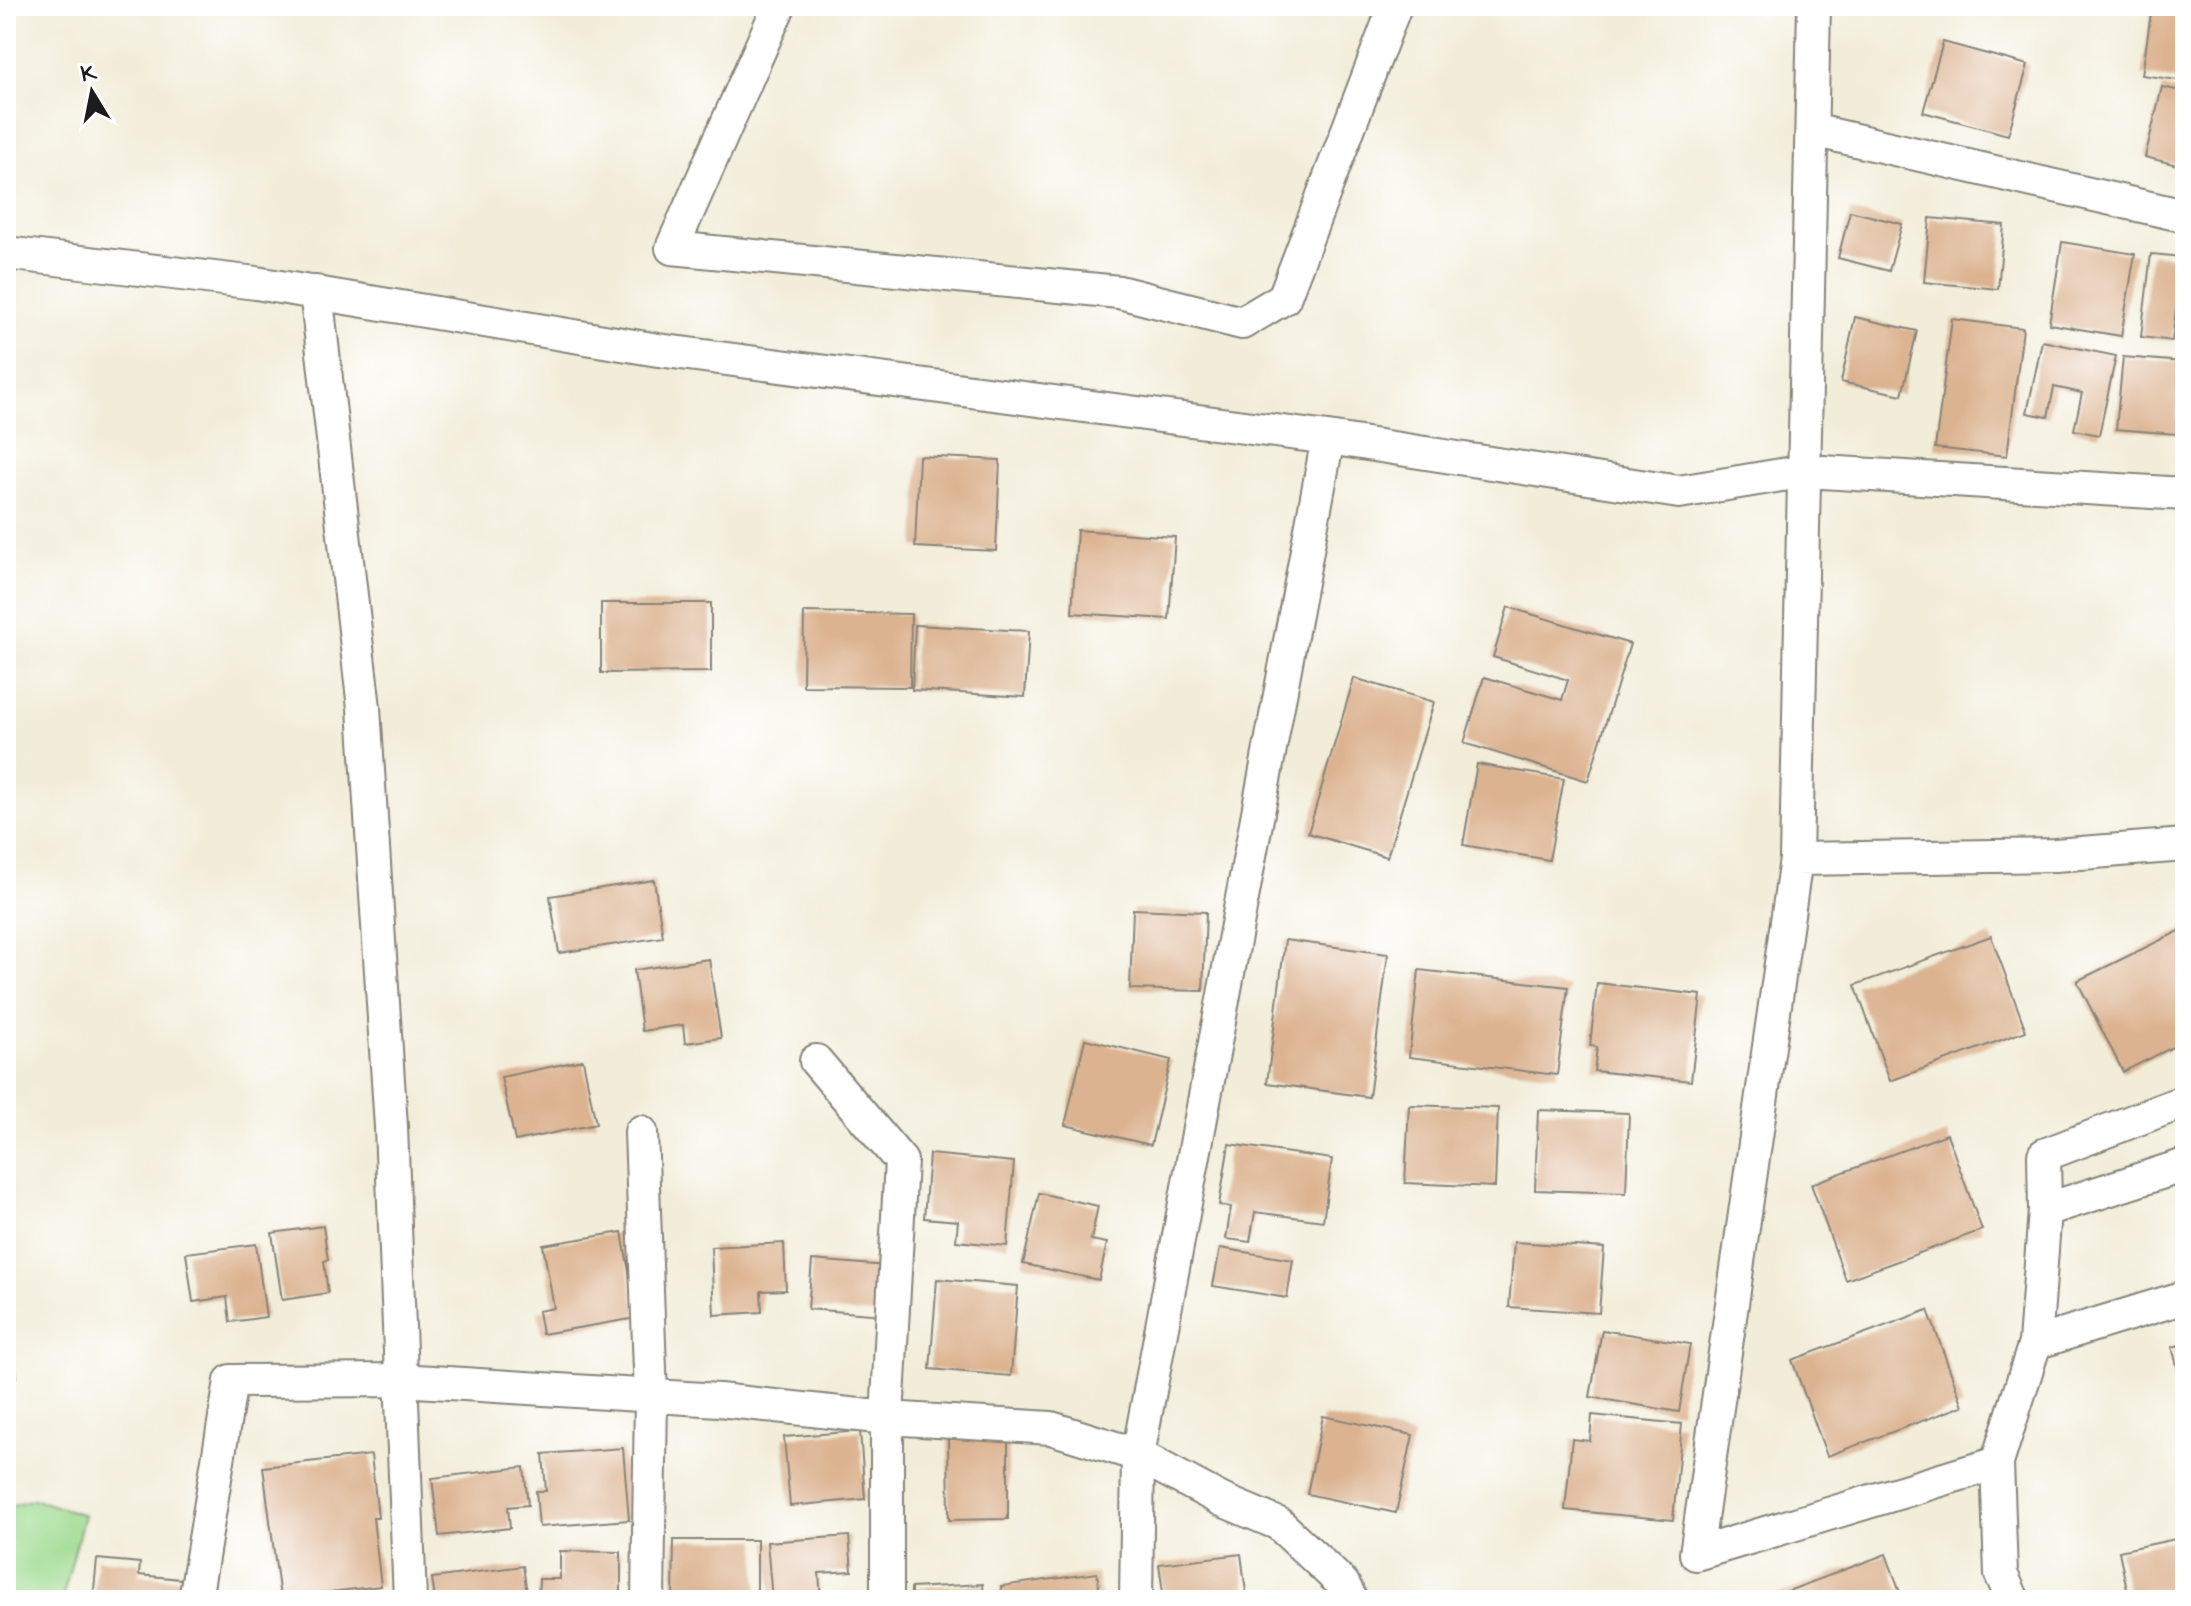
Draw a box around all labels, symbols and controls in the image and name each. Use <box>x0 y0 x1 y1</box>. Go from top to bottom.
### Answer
north arrow <box>52 52 132 132</box>
text: K <box>79 59 99 89</box>

